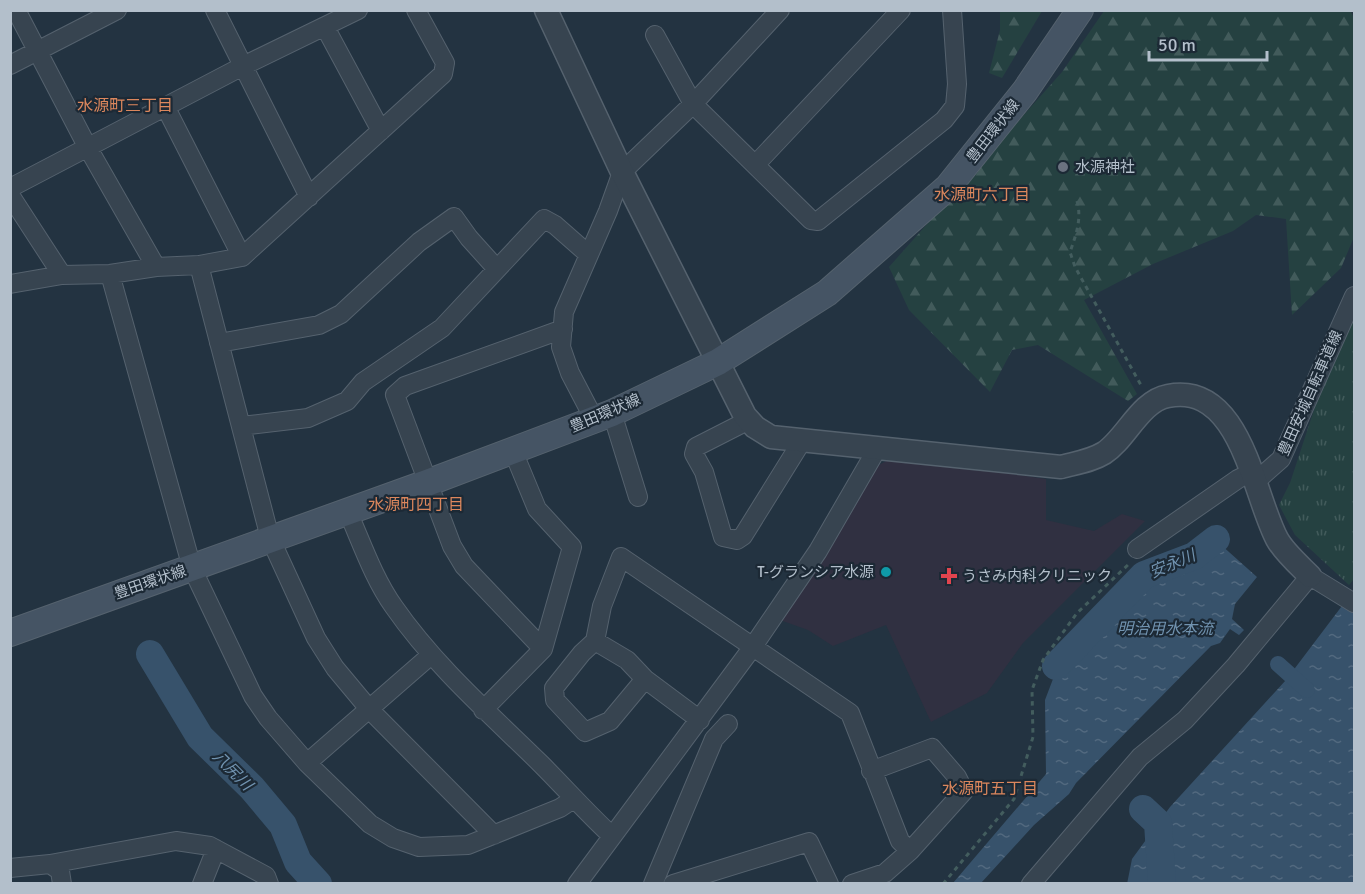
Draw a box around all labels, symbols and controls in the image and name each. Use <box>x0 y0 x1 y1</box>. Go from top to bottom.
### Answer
scale bar <box>1149 24 1268 62</box>
text: 50 m <box>1158 34 1196 56</box>
district label: 水源町三丁目 <box>77 96 173 116</box>
street label: 豊田環状線 <box>963 96 1023 166</box>
place label: 水源神社 <box>1075 158 1135 176</box>
marker: 水源神社 <box>1056 160 1070 174</box>
district label: 水源町六丁目 <box>934 185 1030 205</box>
street label: 豊田安城自転車道線 <box>1274 328 1346 458</box>
street label: 豊田環状線 <box>567 390 643 436</box>
district label: 水源町四丁目 <box>368 495 464 515</box>
water label: 安永川 <box>1146 545 1200 583</box>
street label: 豊田環状線 <box>112 561 188 603</box>
place label: T-グランシア水源 <box>757 563 874 581</box>
marker: T-グランシア水源 <box>879 565 893 579</box>
marker: うさみ内科クリニック <box>940 567 958 585</box>
place label: うさみ内科クリニック <box>962 567 1112 585</box>
water label: 明治用水本流 <box>1117 619 1216 639</box>
water label: 八尻川 <box>208 747 258 796</box>
district label: 水源町五丁目 <box>942 779 1038 799</box>

